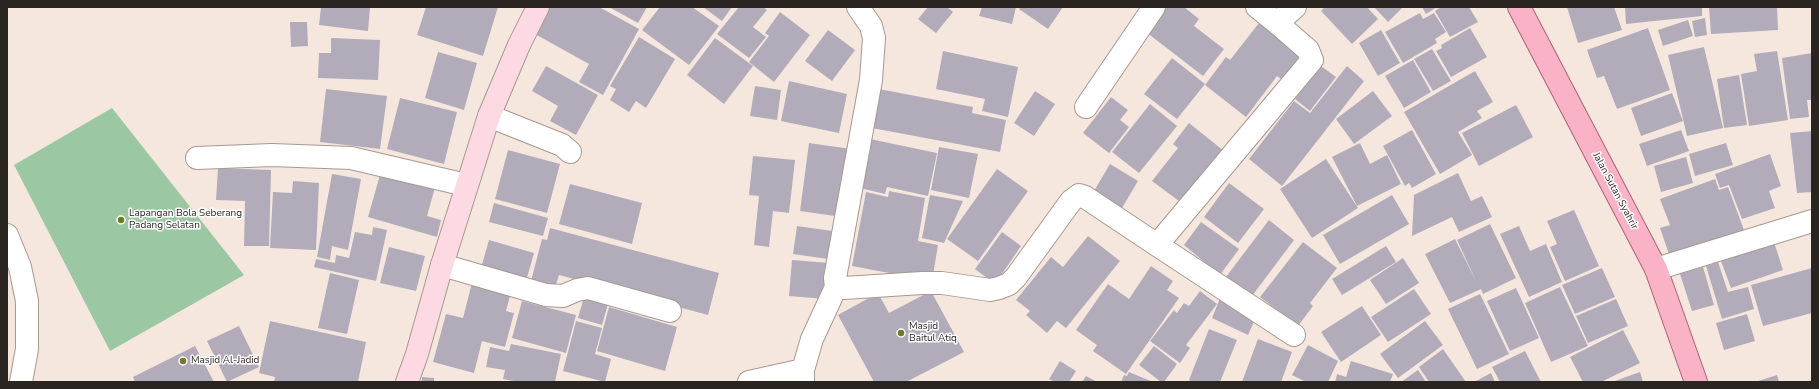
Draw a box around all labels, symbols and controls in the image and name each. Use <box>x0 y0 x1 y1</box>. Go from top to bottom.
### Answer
street label: Jalan Sutan Syahrir <box>1590 150 1640 232</box>
place label: Lapangan Bola Seberang Padang Selatan <box>129 208 242 232</box>
marker: Lapangan Bola Seberang Padang Selatan <box>116 215 126 225</box>
place label: Masjid Baitul Atiq <box>909 321 957 344</box>
marker: Masjid Baitul Atiq <box>896 328 906 338</box>
place label: Masjid Al-Jadid <box>191 355 259 367</box>
marker: Masjid Al-Jadid <box>178 356 188 366</box>

